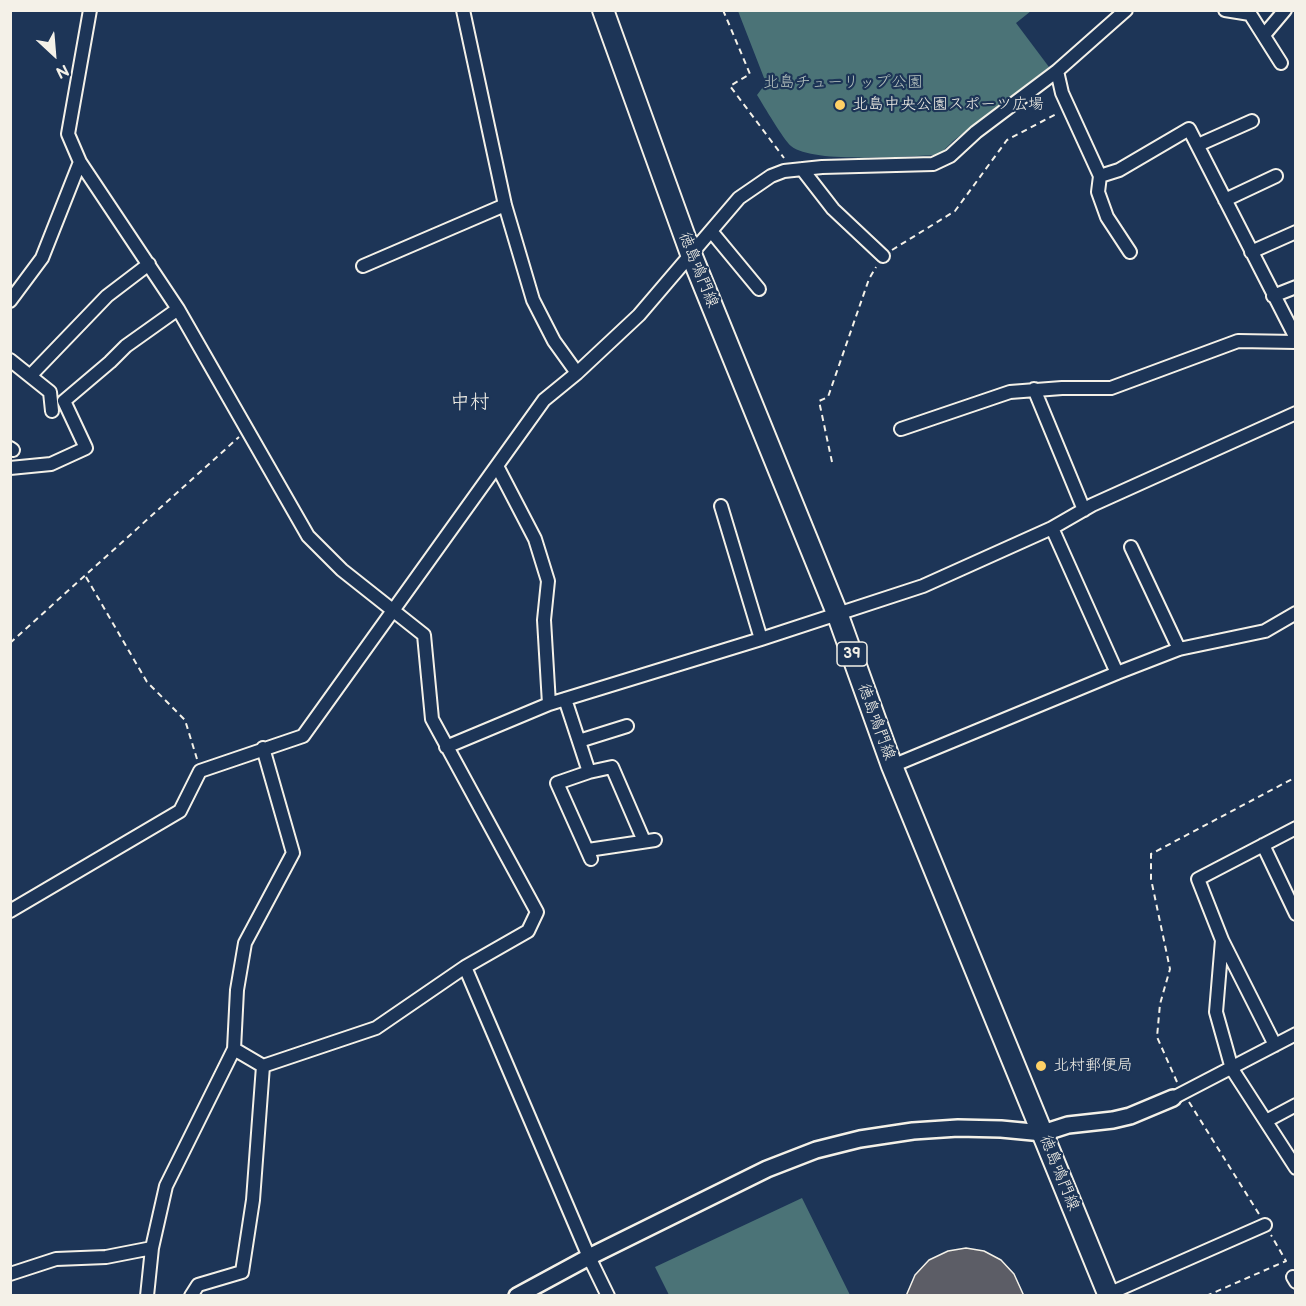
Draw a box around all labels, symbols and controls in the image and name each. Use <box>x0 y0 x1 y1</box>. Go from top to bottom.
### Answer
north arrow <box>24 24 84 84</box>
text: N <box>53 59 72 82</box>
park label: 北島チューリップ公園 <box>763 73 923 93</box>
place label: 北島中央公園スポーツ広場 <box>852 95 1044 115</box>
marker: 北島中央公園スポーツ広場 <box>833 98 847 112</box>
street label: 徳島鳴門線 <box>674 229 722 311</box>
district label: 中村 <box>450 391 490 415</box>
road number: 39 <box>837 642 867 666</box>
street label: 徳島鳴門線 <box>853 681 899 763</box>
place label: 北村郵便局 <box>1053 1056 1133 1076</box>
marker: 北村郵便局 <box>1034 1059 1048 1073</box>
street label: 徳島鳴門線 <box>1035 1132 1083 1214</box>

